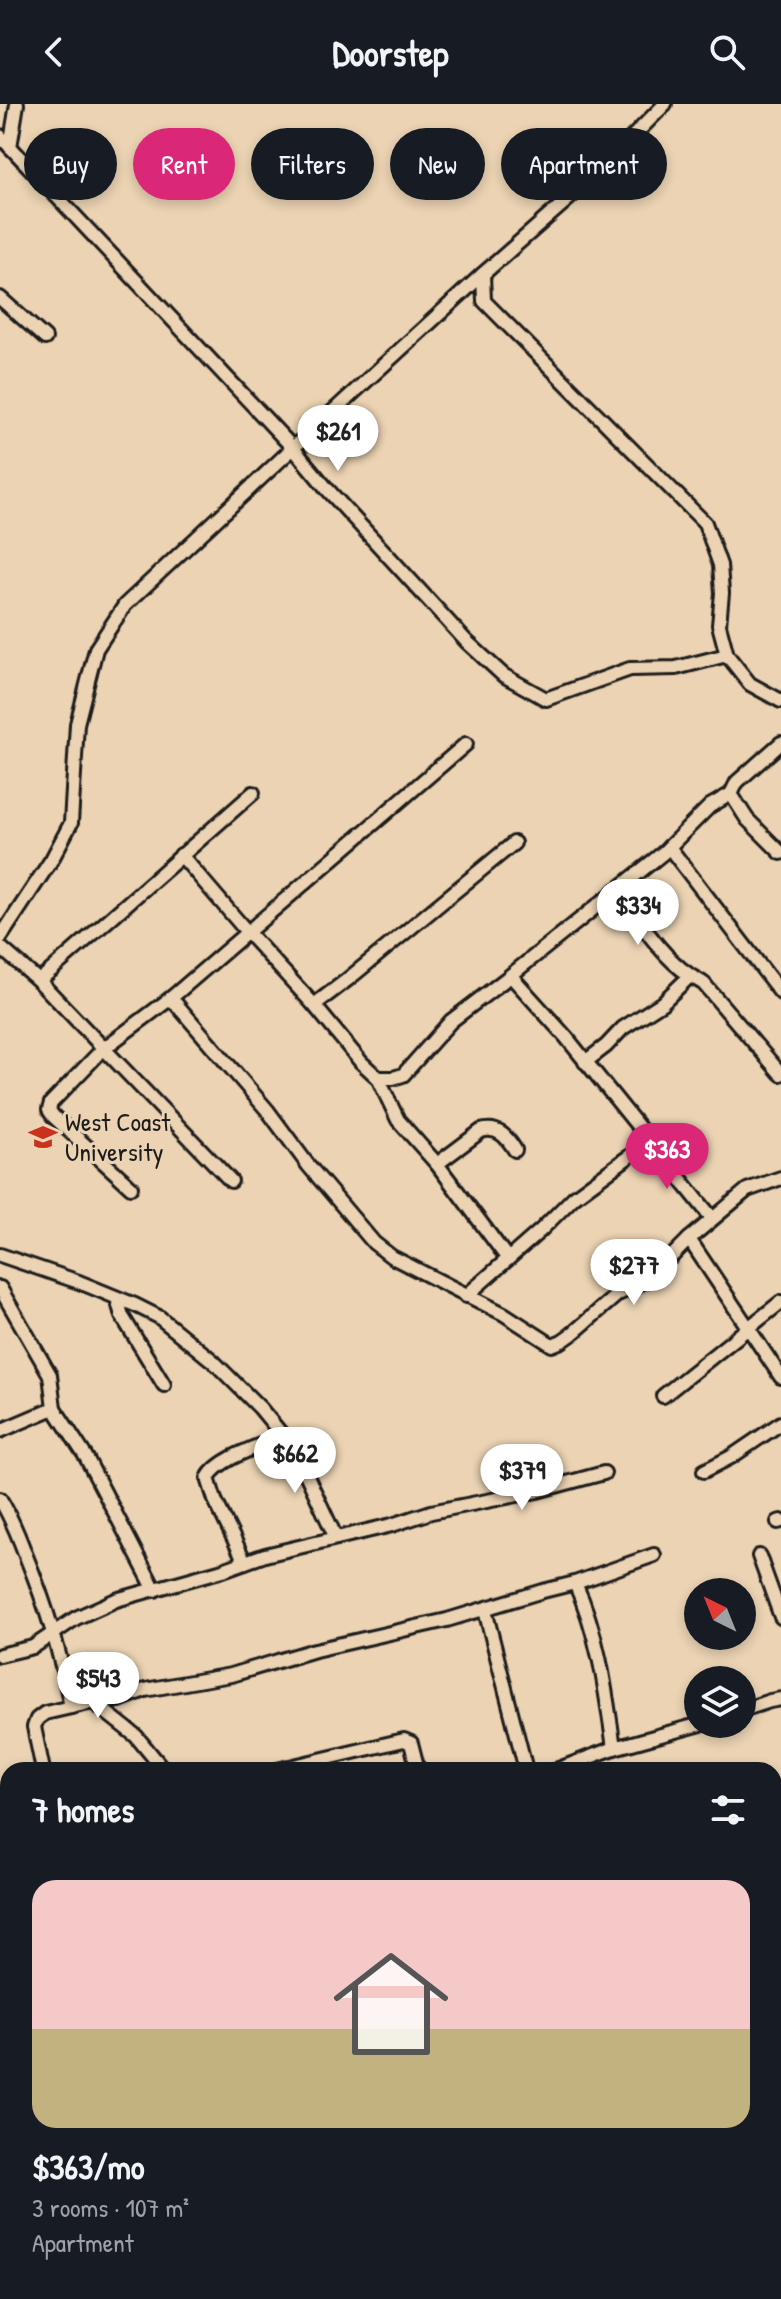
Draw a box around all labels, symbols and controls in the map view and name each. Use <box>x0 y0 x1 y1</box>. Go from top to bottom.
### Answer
text: Doorstep <box>333 28 448 77</box>
icon: back <box>32 30 76 74</box>
icon: search <box>705 30 749 74</box>
chip: Buy <box>24 128 117 200</box>
chip: Rent <box>133 128 235 200</box>
chip: Filters <box>251 128 374 200</box>
chip: New <box>390 128 485 200</box>
chip: Apartment <box>501 128 667 200</box>
pin: $261 <box>291 405 385 473</box>
text: $261 <box>315 413 361 448</box>
pin: $334 <box>591 879 685 947</box>
text: $334 <box>615 887 661 922</box>
place label: West Coast University <box>65 1104 171 1169</box>
school or university icon: West Coast University <box>28 1122 58 1152</box>
pin: $363 <box>620 1123 714 1191</box>
text: $363 <box>644 1131 690 1166</box>
pin: $277 <box>587 1239 681 1307</box>
text: $277 <box>608 1247 660 1282</box>
pin: $662 <box>248 1427 342 1495</box>
text: $662 <box>272 1435 318 1470</box>
pin: $379 <box>475 1444 569 1512</box>
text: $379 <box>498 1452 546 1487</box>
north arrow <box>684 1578 756 1650</box>
map controls <box>684 1578 756 1738</box>
pin: $543 <box>51 1652 145 1720</box>
text: $543 <box>75 1660 121 1695</box>
button: layers <box>684 1666 756 1738</box>
text: 7 homes <box>32 1787 134 1833</box>
icon: filters <box>706 1788 750 1832</box>
icon: home <box>319 1932 463 2076</box>
text: $363/mo <box>32 2144 144 2190</box>
text: 3 rooms · 107 m² <box>32 2190 189 2225</box>
text: Apartment <box>32 2225 134 2260</box>

